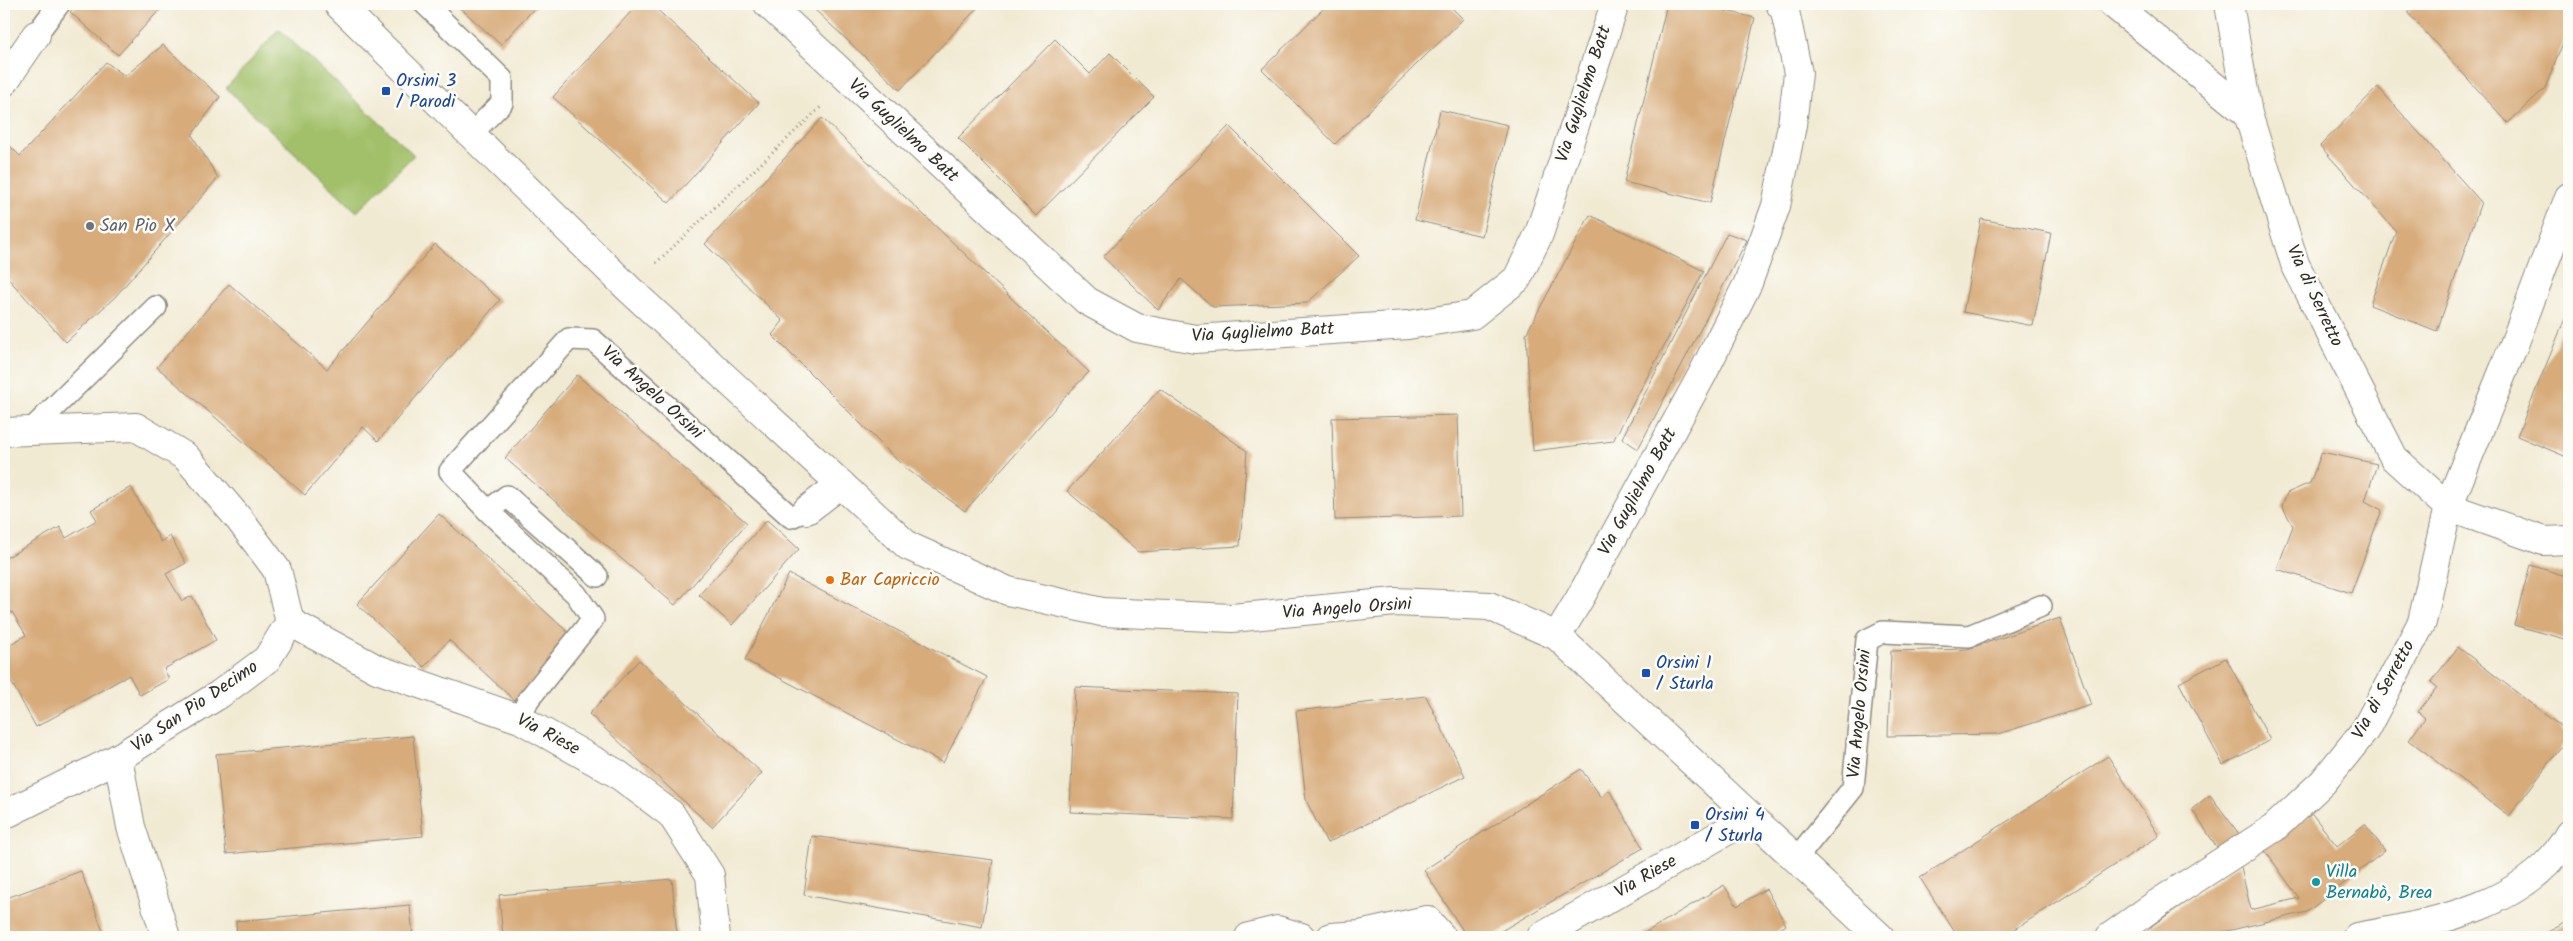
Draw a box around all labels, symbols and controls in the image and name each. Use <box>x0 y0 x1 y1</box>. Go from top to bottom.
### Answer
street label: Via Guglielmo Batt <box>1548 21 1620 166</box>
place label: Orsini 3 / Parodi <box>396 67 456 117</box>
street label: Via Guglielmo Batt <box>841 72 966 191</box>
marker: Orsini 3 / Parodi <box>380 85 392 97</box>
place label: San Pio X <box>100 212 176 241</box>
marker: San Pio X <box>84 220 96 232</box>
street label: Via di Serretto <box>2278 240 2350 352</box>
street label: Via Guglielmo Batt <box>1191 315 1336 351</box>
street label: Via Angelo Orsini <box>594 339 710 448</box>
street label: Via Guglielmo Batt <box>1591 422 1686 561</box>
place label: Bar Capriccio <box>840 566 940 595</box>
marker: Bar Capriccio <box>824 574 836 586</box>
street label: Via Angelo Orsini <box>1281 590 1413 628</box>
street label: Via di Serretto <box>2345 635 2423 745</box>
street label: Via Angelo Orsini <box>1840 648 1880 780</box>
place label: Orsini 1 / Sturla <box>1656 649 1714 699</box>
street label: Via San Pio Decimo <box>125 654 265 760</box>
marker: Orsini 1 / Sturla <box>1640 667 1652 679</box>
street label: Via Riese <box>511 706 585 764</box>
place label: Orsini 4 / Sturla <box>1705 801 1765 851</box>
marker: Orsini 4 / Sturla <box>1689 819 1701 831</box>
street label: Via Riese <box>1609 847 1683 907</box>
place label: Villa Bernabò, Brea <box>2326 858 2432 908</box>
marker: Villa Bernabò, Brea <box>2310 876 2322 888</box>

